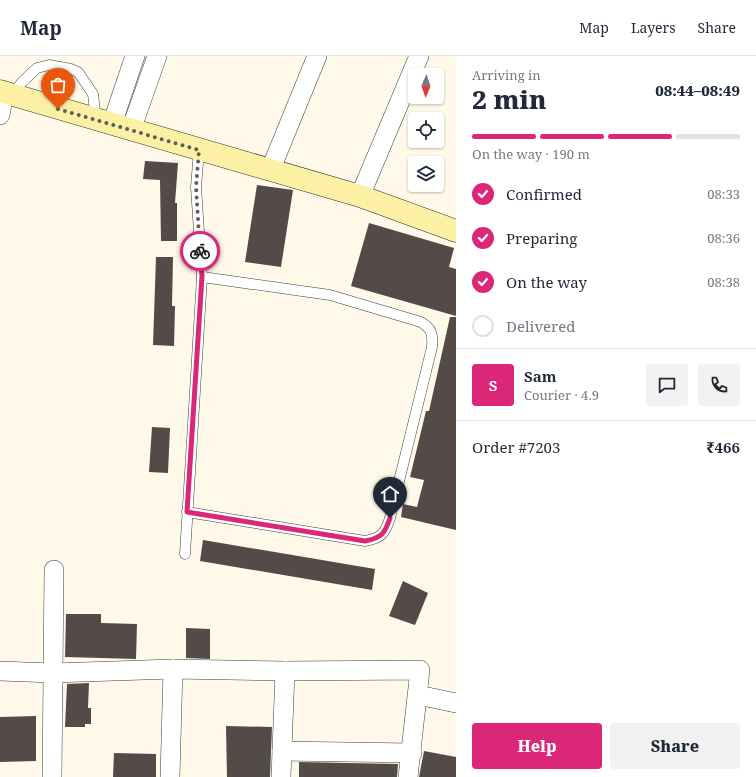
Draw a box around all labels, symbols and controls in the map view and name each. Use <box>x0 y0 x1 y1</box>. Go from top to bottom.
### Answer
text: Map <box>20 15 62 41</box>
text: Map <box>579 18 609 37</box>
text: Layers <box>631 18 676 37</box>
text: Share <box>698 18 736 37</box>
text: Arriving in <box>472 66 541 84</box>
pin <box>41 68 75 109</box>
north arrow <box>408 68 444 104</box>
map controls <box>408 68 444 192</box>
icon: bag <box>47 74 69 96</box>
text: 08:44–08:49 <box>655 80 740 100</box>
text: 2 min <box>472 81 547 117</box>
button: locate <box>408 112 444 148</box>
text: On the way · 190 m <box>472 145 590 163</box>
button: layers <box>408 156 444 192</box>
icon: check <box>472 183 494 205</box>
text: Confirmed <box>506 184 582 204</box>
text: 08:33 <box>707 185 740 203</box>
icon: check <box>472 227 494 249</box>
text: Preparing <box>506 228 577 248</box>
text: 08:36 <box>707 229 740 247</box>
courier <box>180 231 220 271</box>
icon: bike <box>189 240 211 262</box>
icon: check <box>472 271 494 293</box>
text: On the way <box>506 272 587 292</box>
text: 08:38 <box>707 273 740 291</box>
text: Delivered <box>506 316 575 336</box>
button: chat <box>646 364 688 406</box>
button: phone <box>698 364 740 406</box>
text: Sam <box>524 366 556 386</box>
text: S <box>489 375 497 395</box>
text: Courier · 4.9 <box>524 386 599 404</box>
text: Order #7203 <box>472 437 560 457</box>
text: ₹466 <box>706 437 740 457</box>
pin <box>373 477 407 518</box>
icon: home <box>379 483 401 505</box>
button: Help <box>472 723 602 769</box>
button: Share <box>610 723 740 769</box>

